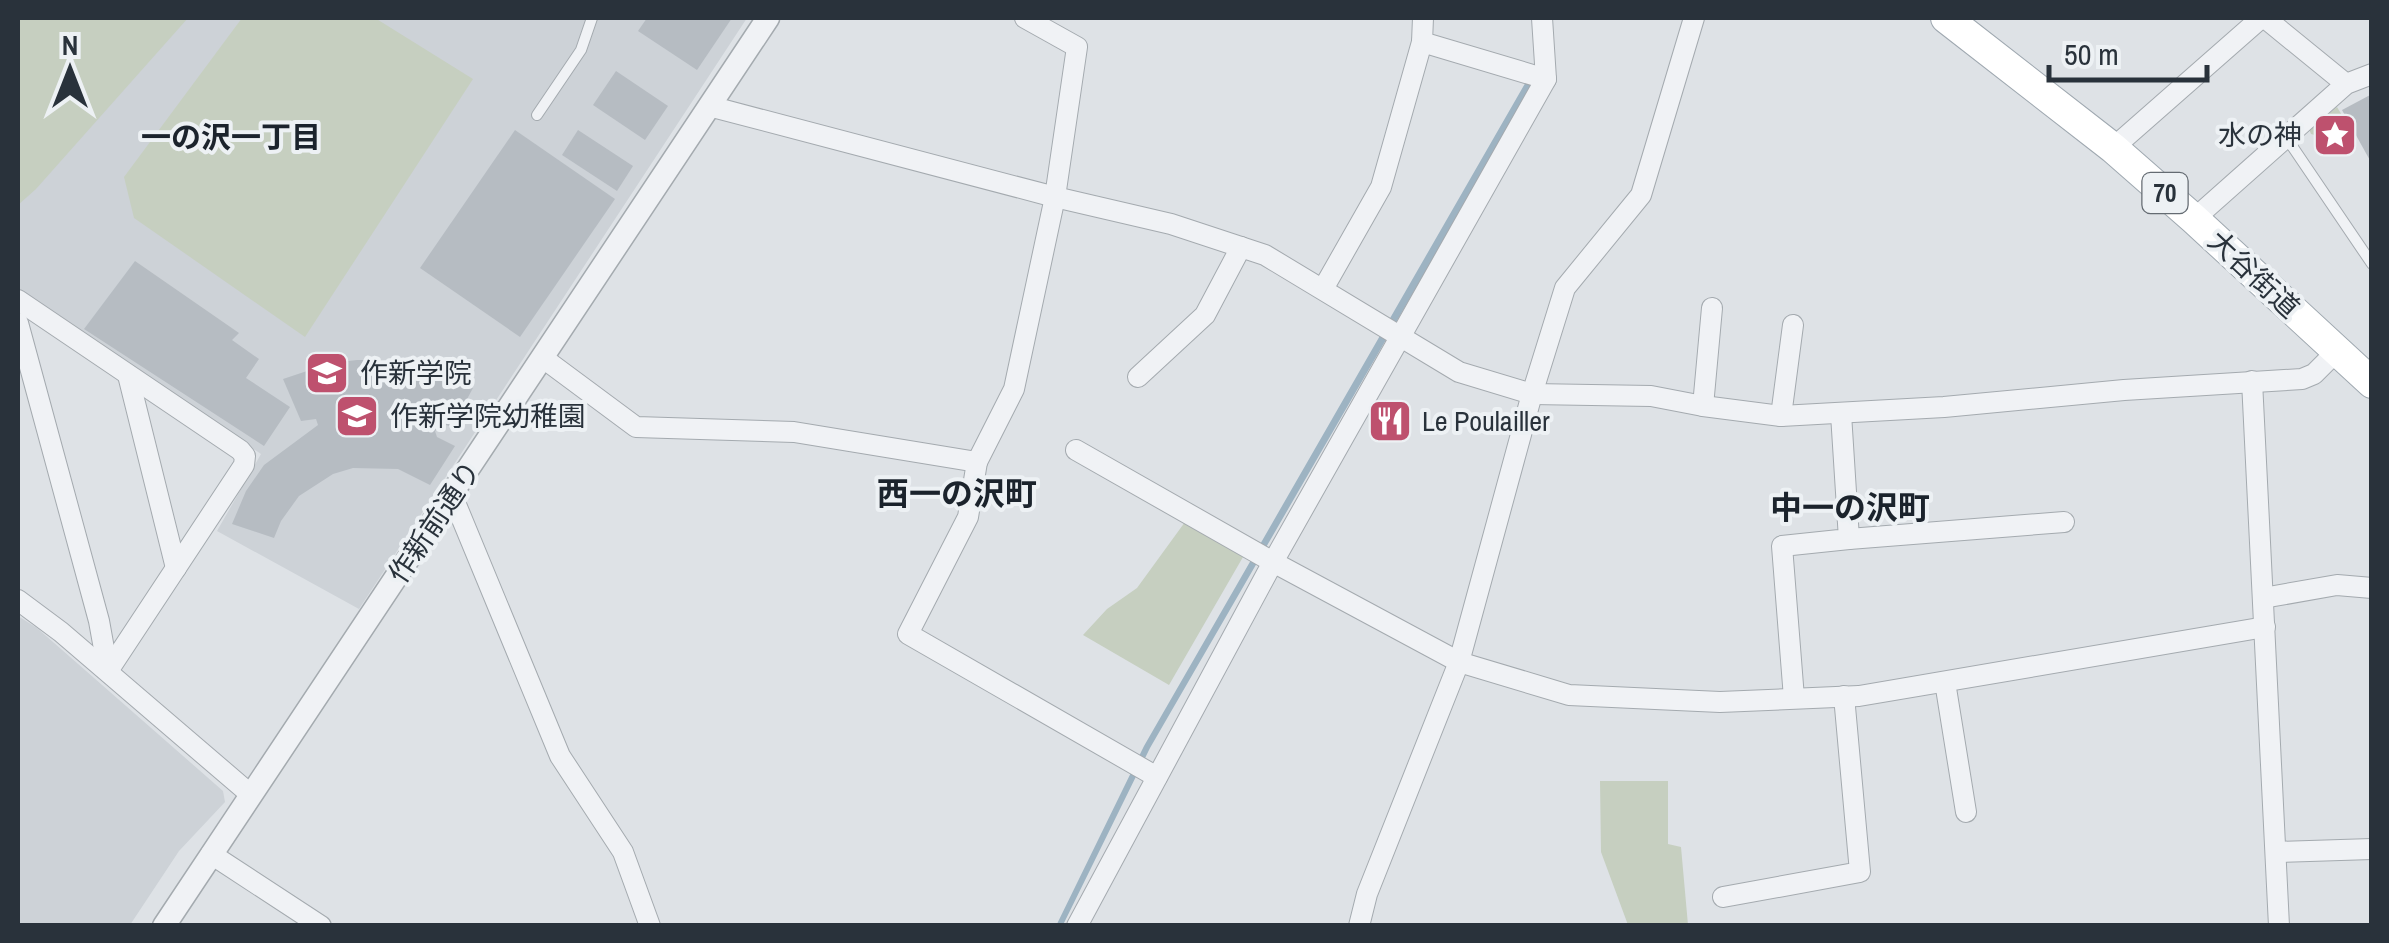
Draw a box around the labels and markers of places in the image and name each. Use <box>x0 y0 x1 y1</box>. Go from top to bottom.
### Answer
place icon: 水の神 <box>2312 112 2358 158</box>
place label: 水の神 <box>2218 116 2302 154</box>
school or university icon: 作新学院 <box>304 350 350 396</box>
place label: 作新学院 <box>360 354 472 392</box>
school or university icon: 作新学院幼稚園 <box>334 393 380 439</box>
place label: 作新学院幼稚園 <box>390 397 586 435</box>
restaurant icon: Le Poulailler <box>1367 398 1413 444</box>
place label: Le Poulailler <box>1422 402 1550 440</box>

